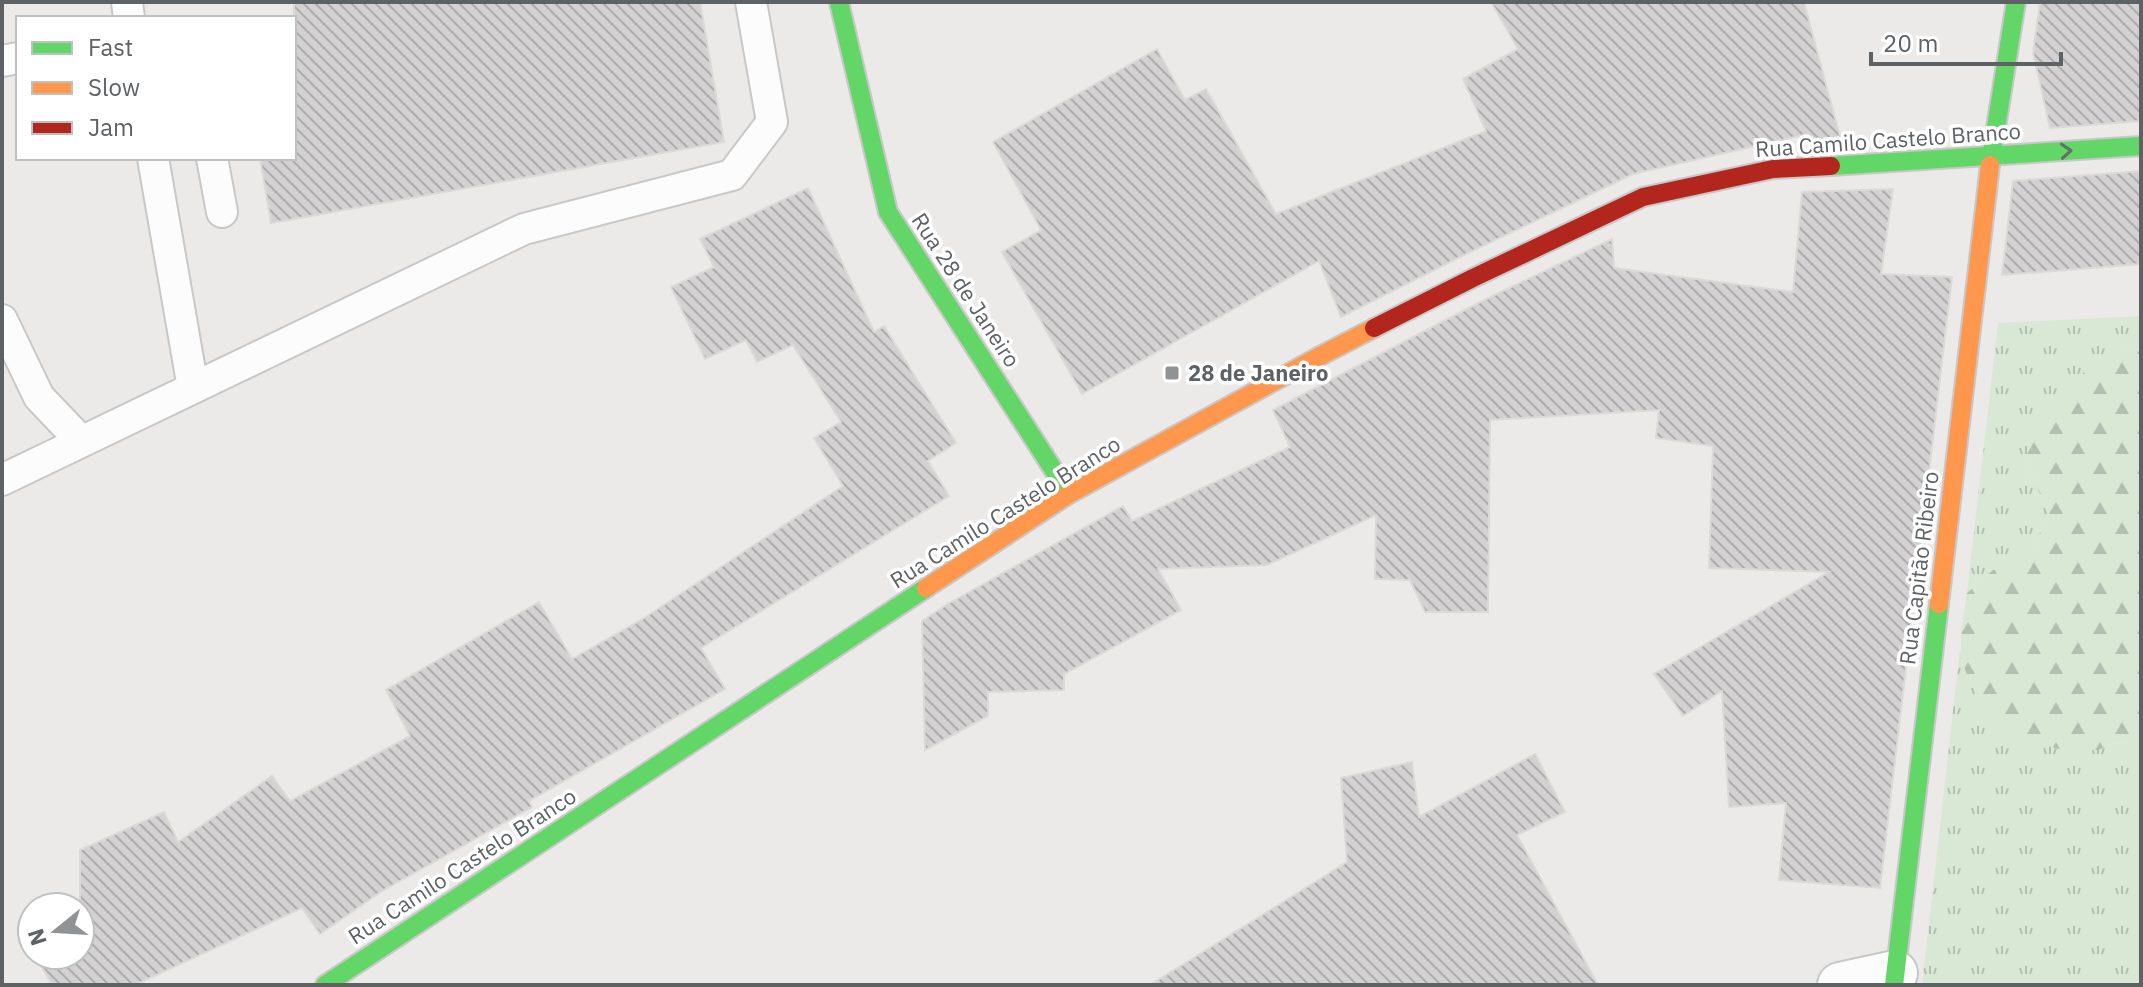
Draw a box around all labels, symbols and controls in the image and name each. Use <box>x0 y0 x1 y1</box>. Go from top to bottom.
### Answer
legend <box>16 16 296 160</box>
scale bar <box>1871 16 2061 66</box>
text: 20 m <box>1883 27 1938 59</box>
text: Fast <box>88 31 133 63</box>
text: Slow <box>88 71 140 103</box>
text: Jam <box>88 111 134 143</box>
street label: Rua Camilo Castelo Branco <box>1754 116 2022 163</box>
one-way arrow <box>2060 143 2073 160</box>
street label: Rua 28 de Janeiro <box>906 207 1027 372</box>
place label: 28 de Janeiro <box>1188 358 1328 387</box>
marker: 28 de Janeiro <box>1163 364 1181 382</box>
street label: Rua Camilo Castelo Branco <box>884 429 1125 594</box>
street label: Rua Capitão Ribeiro <box>1892 470 1945 666</box>
street label: Rua Camilo Castelo Branco <box>342 781 581 950</box>
north arrow <box>16 891 96 971</box>
text: N <box>20 925 53 949</box>

